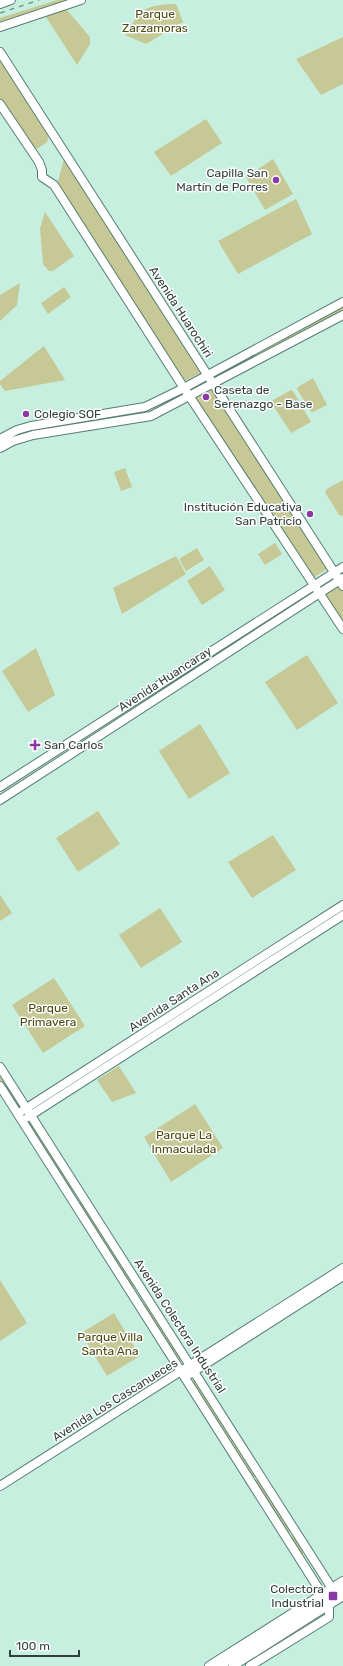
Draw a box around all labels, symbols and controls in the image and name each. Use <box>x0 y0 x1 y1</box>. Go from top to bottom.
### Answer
park label: Parque Zarzamoras <box>122 7 188 35</box>
place label: Capilla San Martín de Porres <box>176 166 268 194</box>
marker: Capilla San Martín de Porres <box>271 175 281 185</box>
street label: Avenida Huarochiri <box>146 264 216 360</box>
place label: Caseta de Serenazgo - Base <box>214 383 313 411</box>
marker: Caseta de Serenazgo - Base <box>201 392 211 402</box>
place label: Colegio SOF <box>34 407 101 421</box>
marker: Colegio SOF <box>21 409 31 419</box>
place label: Institución Educativa San Patricio <box>184 500 302 528</box>
marker: Institución Educativa San Patricio <box>305 509 315 519</box>
street label: Avenida Huancaray <box>116 643 215 714</box>
place label: San Carlos <box>44 738 103 752</box>
marker: San Carlos <box>29 739 41 751</box>
street label: Avenida Santa Ana <box>126 966 222 1034</box>
park label: Parque Primavera <box>20 1001 76 1029</box>
park label: Parque La Inmaculada <box>152 1128 217 1156</box>
street label: Avenida Colectora Industrial <box>131 1256 229 1396</box>
park label: Parque Villa Santa Ana <box>77 1330 143 1358</box>
street label: Avenida Los Cascanueces <box>50 1356 180 1444</box>
place label: Colectora Industrial <box>270 1582 324 1610</box>
marker: Colectora Industrial <box>327 1590 339 1602</box>
scale bar <box>10 1632 79 1658</box>
text: 100 m <box>16 1639 50 1653</box>

